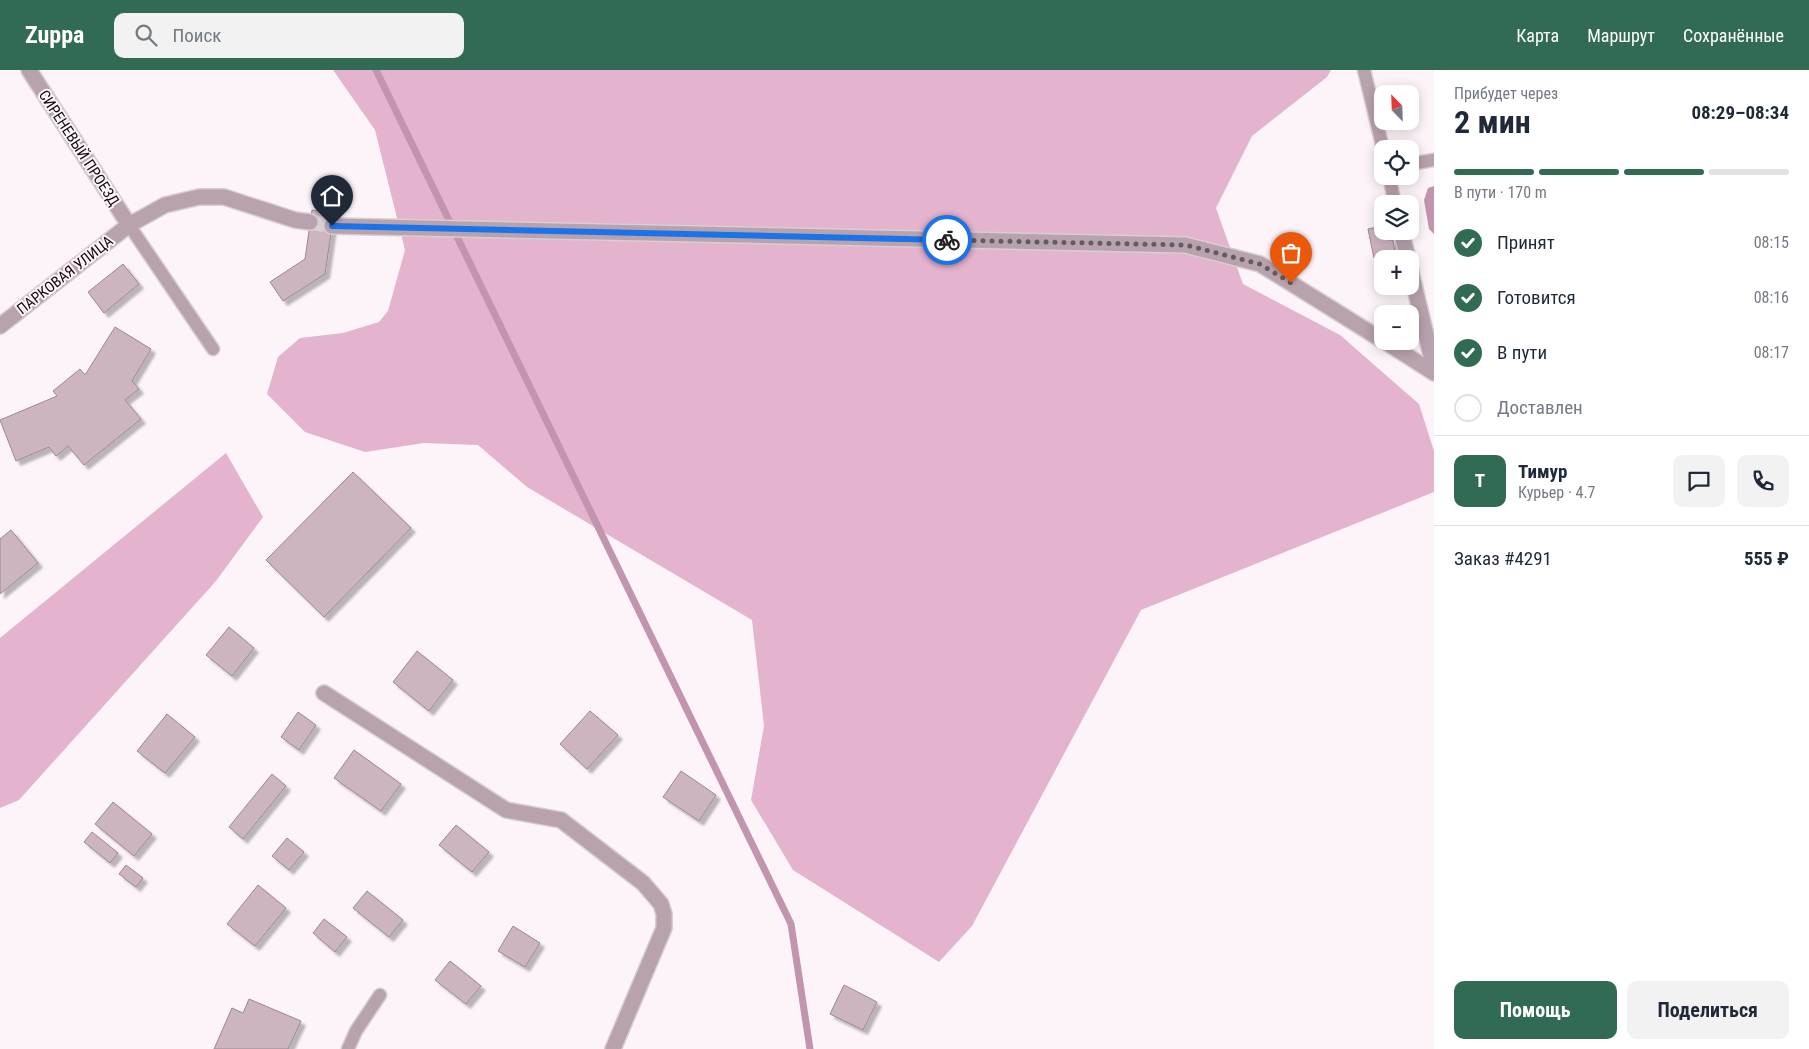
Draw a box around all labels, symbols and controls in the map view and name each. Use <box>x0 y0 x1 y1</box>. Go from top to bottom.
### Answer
search box <box>114 13 464 58</box>
text: Zuppa <box>25 21 84 49</box>
icon: search <box>132 21 160 49</box>
text: Поиск <box>172 24 221 47</box>
text: Карта <box>1516 25 1559 46</box>
text: Маршрут <box>1587 25 1655 46</box>
text: Сохранённые <box>1683 25 1784 46</box>
text: Прибудет через <box>1454 84 1558 103</box>
north arrow <box>1374 85 1419 130</box>
map controls <box>1374 85 1419 350</box>
street label: СИРЕНЕВЫЙ ПРОЕЗД <box>35 87 123 209</box>
text: 08:29–08:34 <box>1691 101 1789 124</box>
text: 2 мин <box>1454 103 1531 141</box>
button: locate <box>1374 140 1419 185</box>
pin <box>311 175 353 226</box>
icon: home <box>318 182 346 210</box>
text: В пути · 170 m <box>1454 183 1547 202</box>
button: layers <box>1374 195 1419 240</box>
courier <box>922 215 972 265</box>
icon: bike <box>933 226 961 254</box>
icon: check <box>1454 229 1482 257</box>
text: Принят <box>1497 231 1555 254</box>
street label: ПАРКОВАЯ УЛИЦА <box>13 232 117 318</box>
pin <box>1270 232 1312 283</box>
text: 08:15 <box>1754 233 1789 252</box>
icon: bag <box>1277 239 1305 267</box>
button: + <box>1374 250 1419 295</box>
icon: check <box>1454 284 1482 312</box>
text: Готовится <box>1497 286 1576 309</box>
text: 08:16 <box>1754 288 1789 307</box>
button: − <box>1374 305 1419 350</box>
icon: check <box>1454 339 1482 367</box>
text: В пути <box>1497 341 1547 364</box>
text: 08:17 <box>1754 343 1789 362</box>
text: Доставлен <box>1497 396 1583 419</box>
button: chat <box>1673 455 1725 507</box>
button: phone <box>1737 455 1789 507</box>
text: Тимур <box>1518 460 1567 483</box>
text: Т <box>1475 469 1485 492</box>
text: Курьер · 4.7 <box>1518 483 1596 502</box>
text: Заказ #4291 <box>1454 547 1552 570</box>
text: 555 ₽ <box>1744 547 1789 570</box>
button: Помощь <box>1454 981 1617 1039</box>
button: Поделиться <box>1627 981 1789 1039</box>

